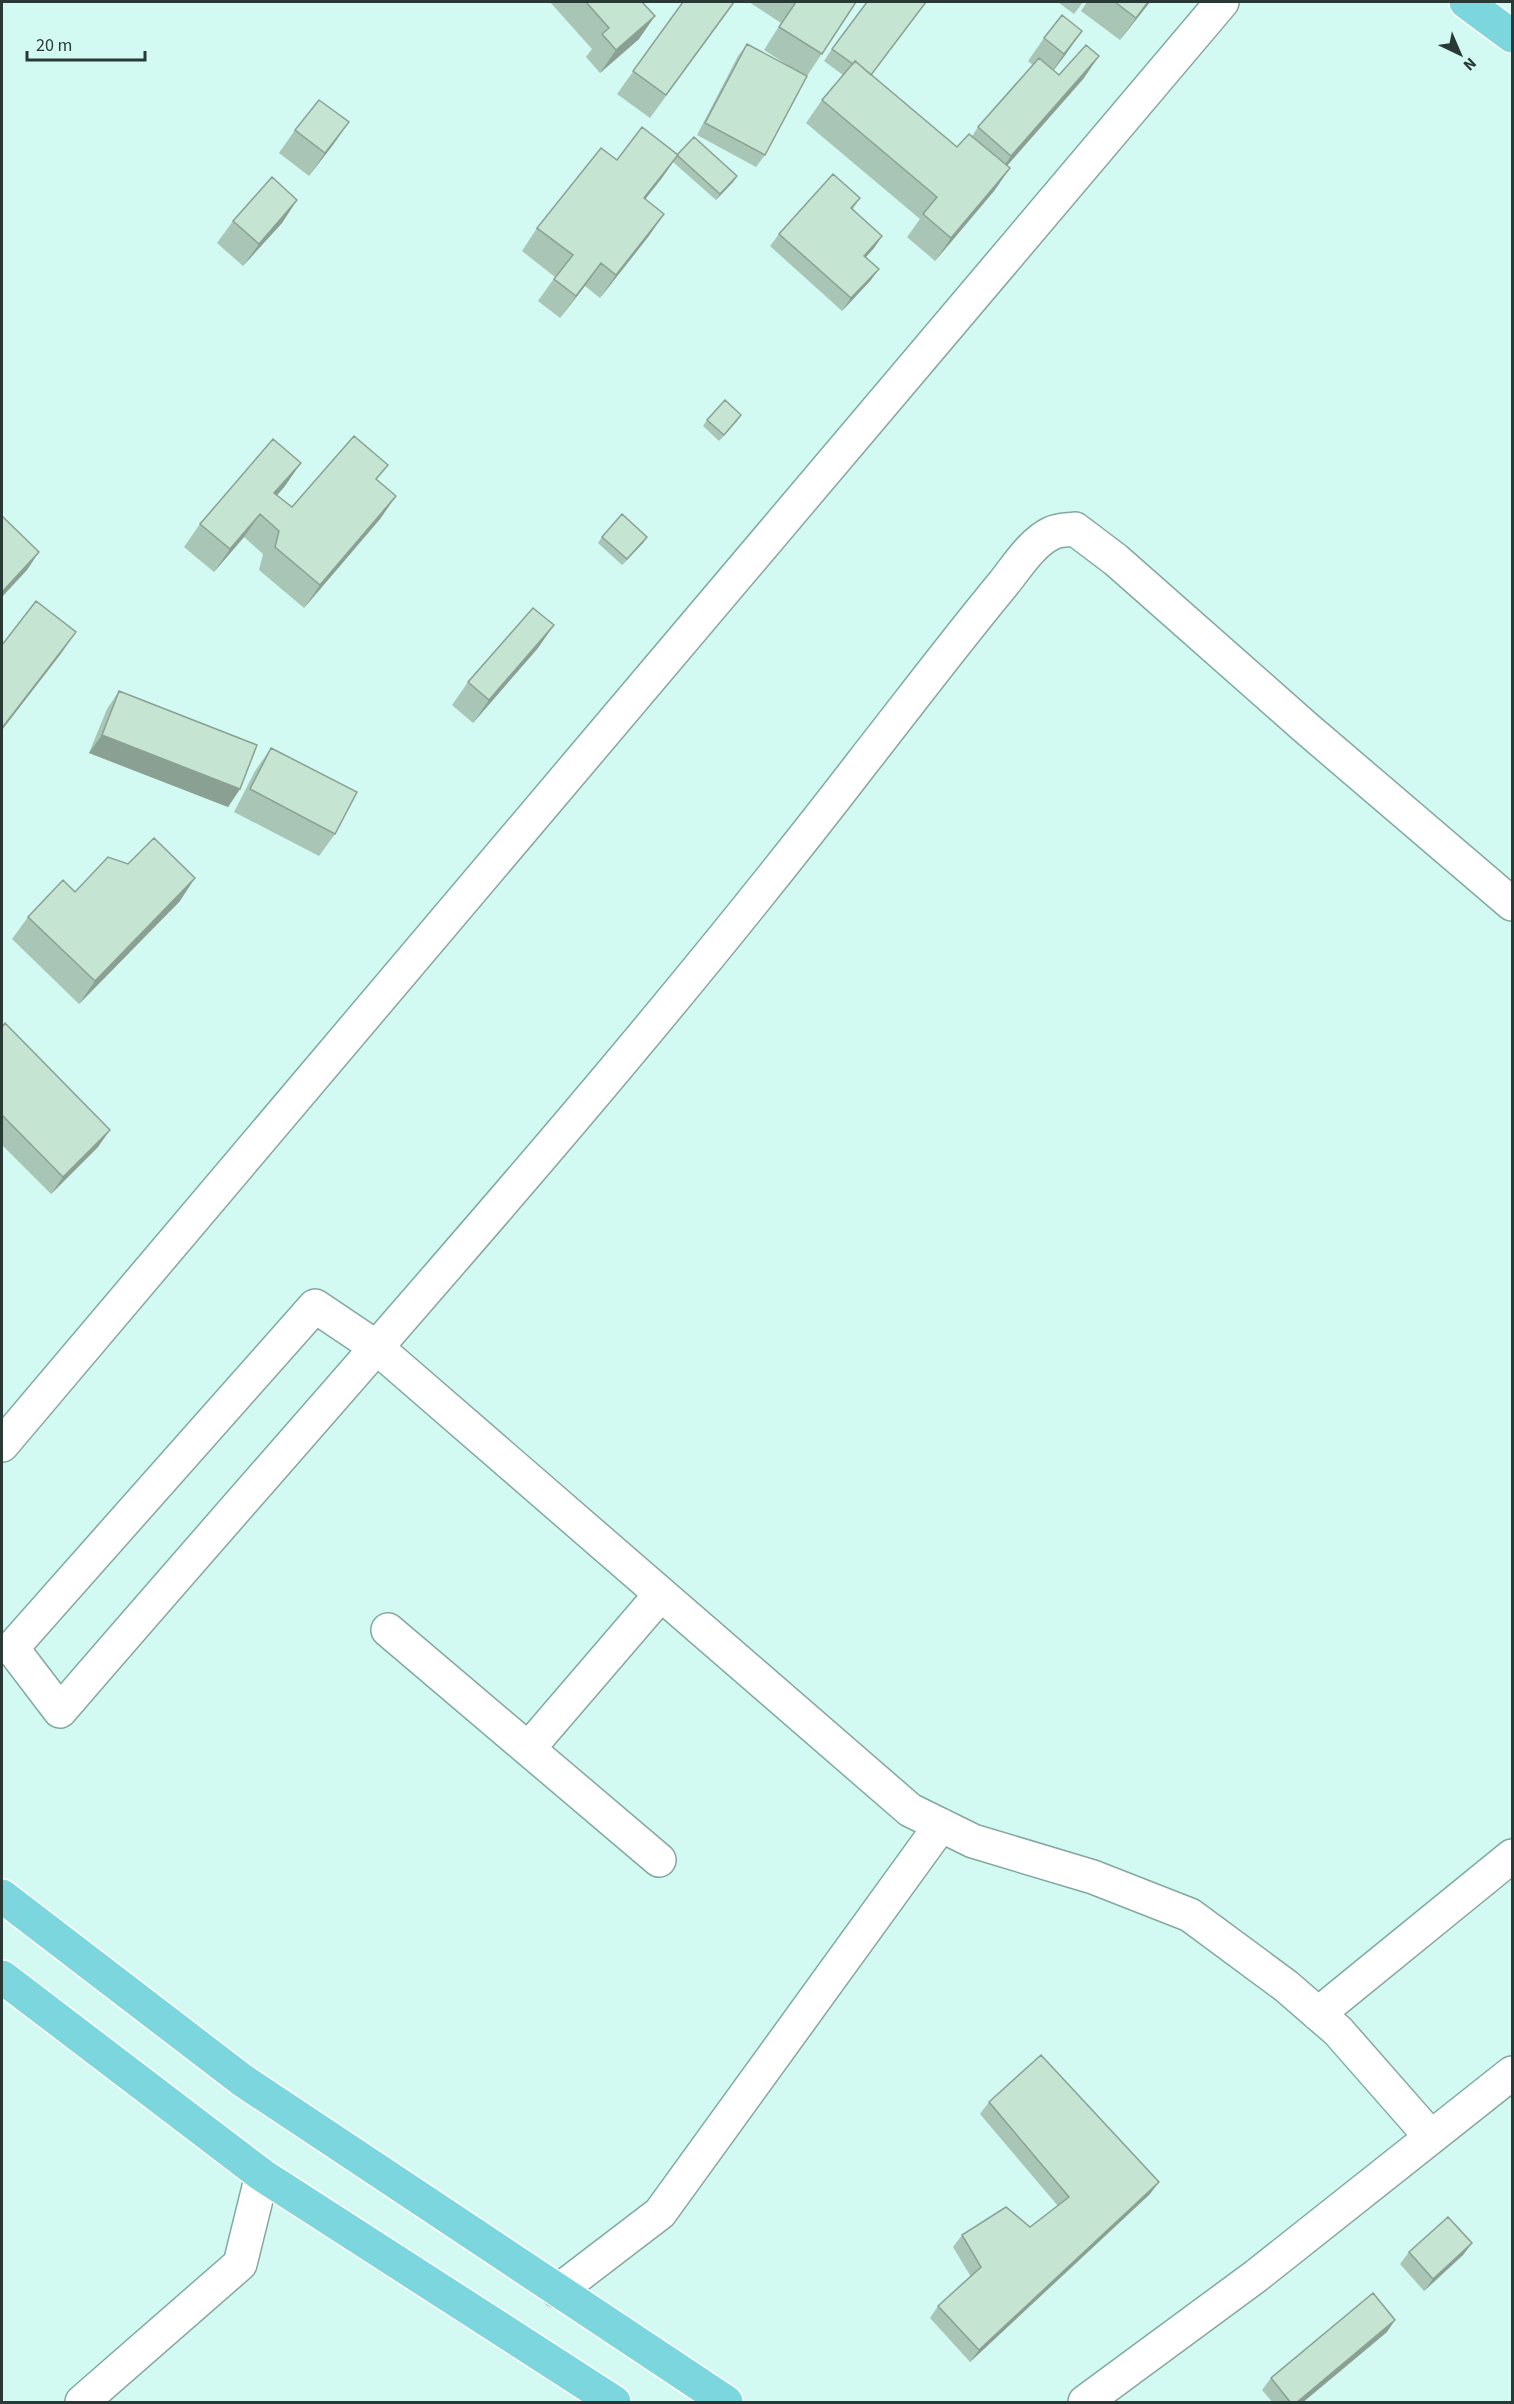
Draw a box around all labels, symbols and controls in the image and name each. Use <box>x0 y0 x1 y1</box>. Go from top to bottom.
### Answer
scale bar <box>27 24 146 62</box>
north arrow <box>1430 24 1490 84</box>
text: 20 m <box>36 33 72 58</box>
text: N <box>1458 52 1481 76</box>

